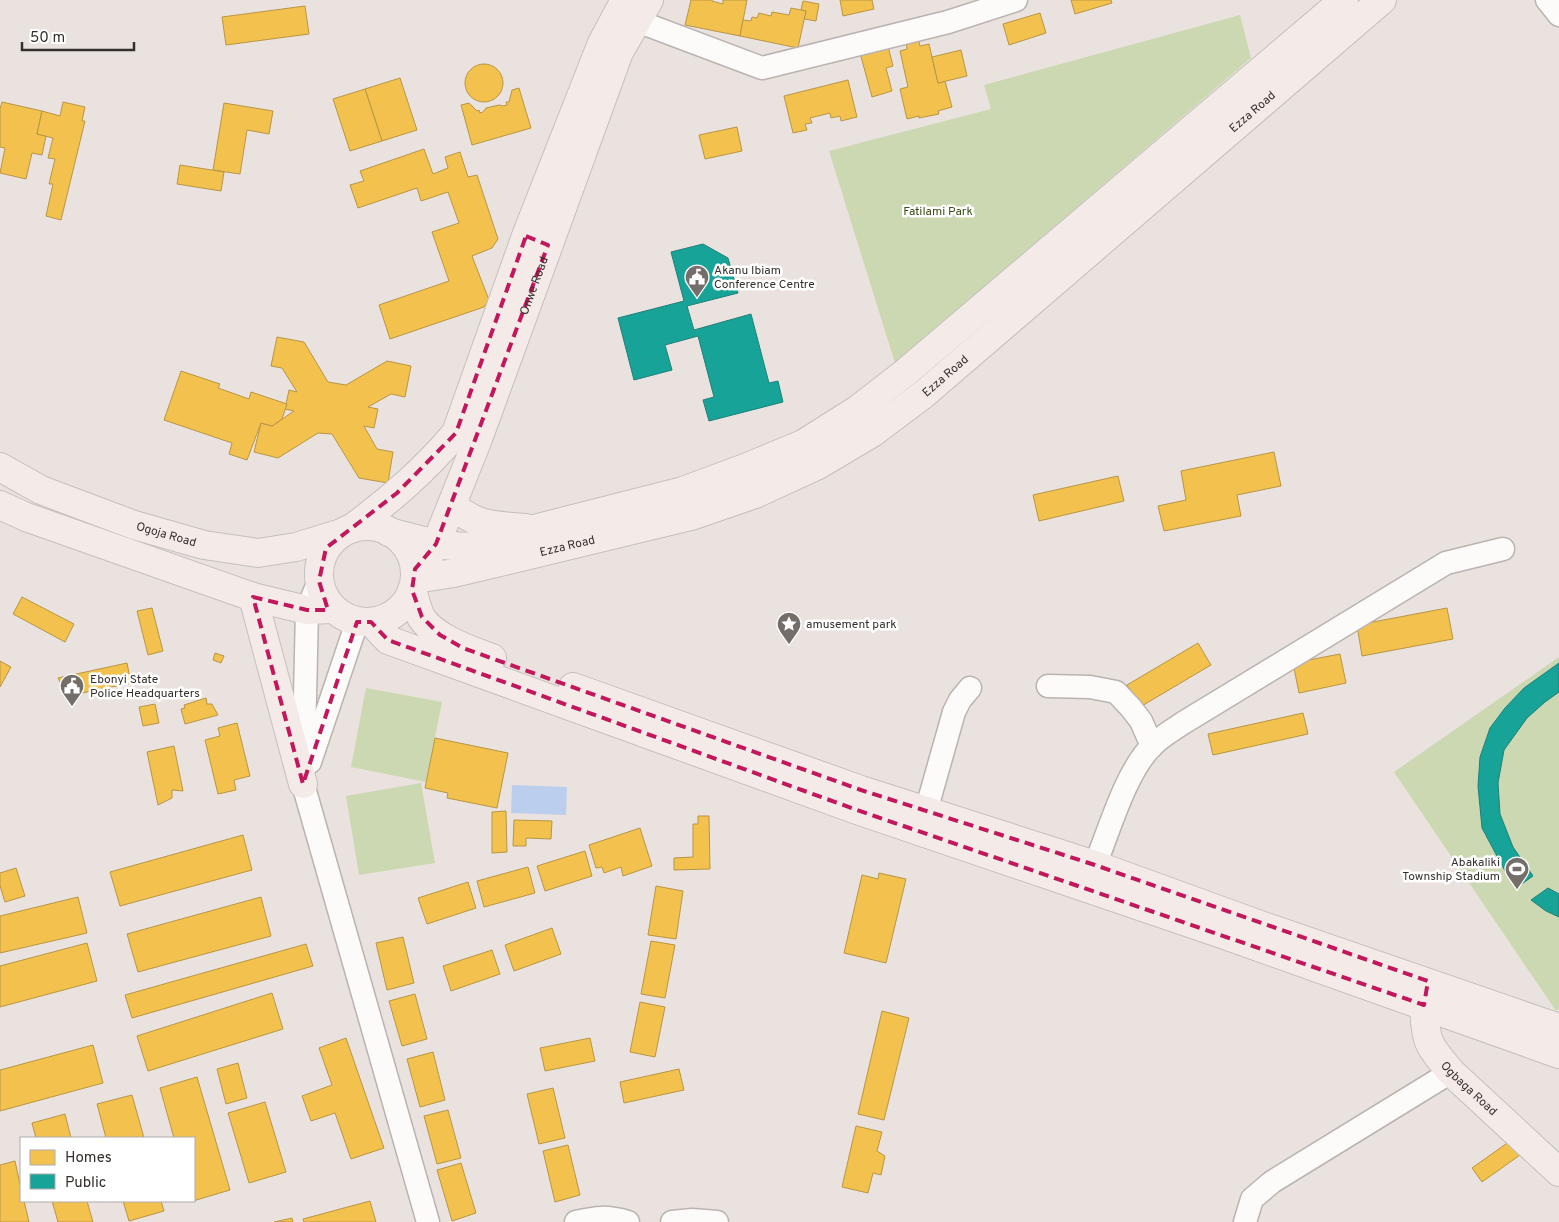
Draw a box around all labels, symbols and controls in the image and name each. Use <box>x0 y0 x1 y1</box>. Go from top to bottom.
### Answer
scale bar <box>22 20 135 52</box>
text: 50 m <box>30 29 65 48</box>
street label: Ezza Road <box>1226 88 1279 137</box>
park label: Fatilami Park <box>903 204 973 220</box>
street label: Onwe Road <box>517 255 553 318</box>
place label: Akanu Ibiam Conference Centre <box>714 263 815 293</box>
public building icon: Akanu Ibiam Conference Centre <box>684 264 710 298</box>
street label: Ezza Road <box>919 352 972 401</box>
street label: Ogoja Road <box>134 519 198 551</box>
street label: Ezza Road <box>538 532 597 561</box>
place icon: amusement park <box>776 611 802 645</box>
place label: amusement park <box>806 617 897 633</box>
place label: Ebonyi State Police Headquarters <box>90 672 200 702</box>
public building icon: Ebonyi State Police Headquarters <box>59 673 85 707</box>
place label: Abakaliki Township Stadium <box>1402 855 1500 885</box>
sports icon: Abakaliki Township Stadium <box>1504 856 1530 890</box>
street label: Ogbaga Road <box>1437 1058 1500 1120</box>
legend <box>20 1137 195 1202</box>
text: Homes <box>65 1149 112 1168</box>
text: Public <box>65 1174 106 1193</box>

